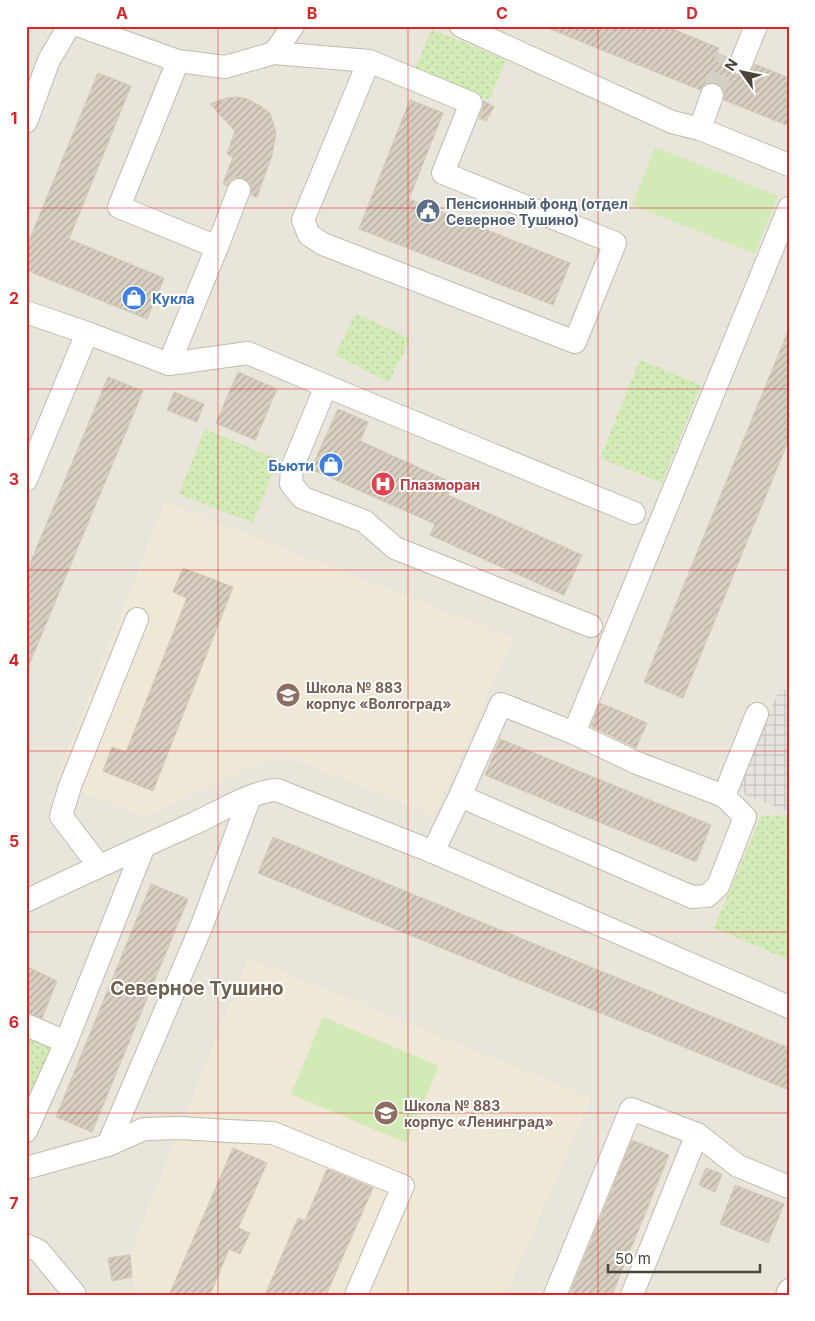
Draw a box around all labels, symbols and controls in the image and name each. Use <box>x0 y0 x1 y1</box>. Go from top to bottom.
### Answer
text: A <box>116 3 128 23</box>
text: B <box>307 3 317 23</box>
text: C <box>496 3 508 23</box>
text: D <box>686 3 698 23</box>
north arrow <box>718 48 768 98</box>
text: N <box>721 56 741 74</box>
text: 1 <box>11 108 17 128</box>
place label: Пенсионный фонд (отдел Северное Тушино) <box>446 195 628 228</box>
public building icon: Пенсионный фонд (отдел Северное Тушино) <box>415 198 441 224</box>
shop icon: Кукла <box>121 285 147 311</box>
text: 2 <box>9 288 19 308</box>
place label: Кукла <box>152 290 195 307</box>
shop icon: Бьюти <box>318 452 344 478</box>
place label: Бьюти <box>269 457 314 474</box>
text: 3 <box>9 469 19 489</box>
hospital icon: Плазморан <box>370 471 396 497</box>
place label: Плазморан <box>400 476 480 493</box>
text: 4 <box>9 650 20 670</box>
place label: Школа № 883 корпус «Волгоград» <box>306 679 452 712</box>
school or university icon: Школа № 883 корпус «Волгоград» <box>275 682 301 708</box>
text: 5 <box>9 831 19 851</box>
district label: Северное Тушино <box>110 977 284 1000</box>
text: 6 <box>9 1012 19 1032</box>
place label: Школа № 883 корпус «Ленинград» <box>404 1097 554 1130</box>
school or university icon: Школа № 883 корпус «Ленинград» <box>373 1100 399 1126</box>
text: 7 <box>9 1193 19 1213</box>
scale bar <box>608 1241 760 1273</box>
text: 50 m <box>615 1249 651 1268</box>

